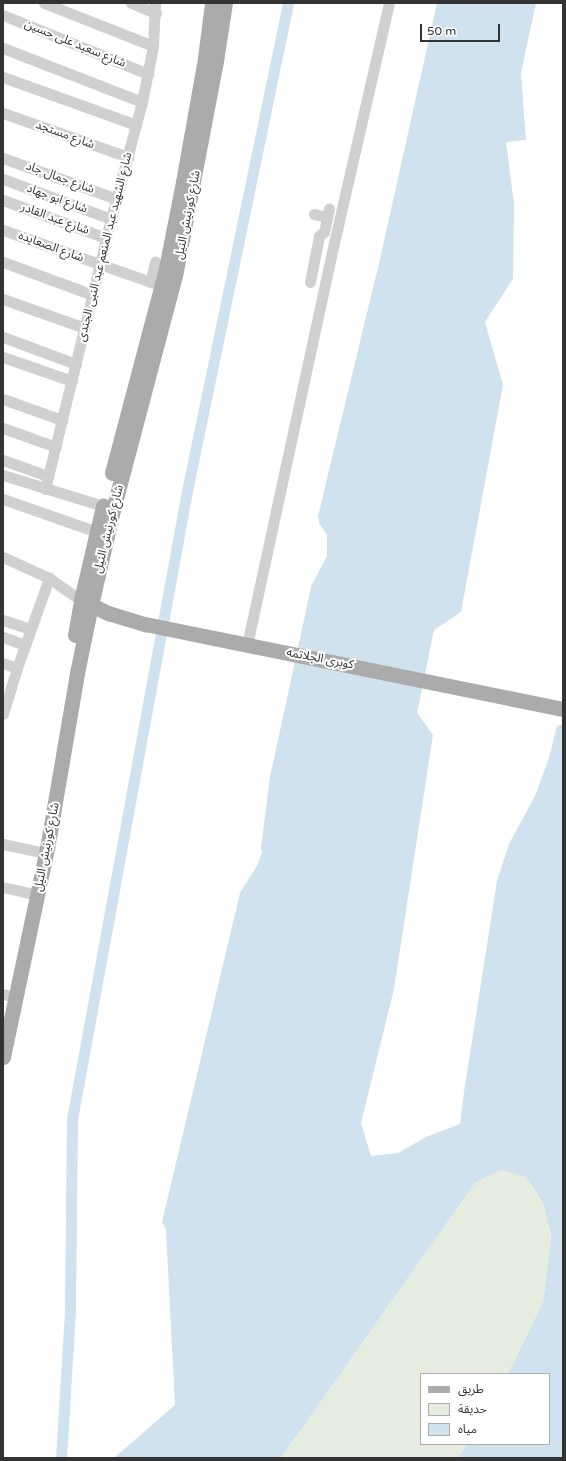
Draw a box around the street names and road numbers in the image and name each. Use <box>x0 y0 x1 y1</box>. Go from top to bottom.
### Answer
street label: شارع سعيد على حسين <box>22 17 128 71</box>
street label: شارع مستجد <box>34 118 96 152</box>
street label: شارع الشهيد عبد المنعم عبد النبى الجندى <box>74 151 136 343</box>
street label: شارع جمال جاد <box>24 159 96 197</box>
street label: شارع كورنيش النيل <box>172 169 204 261</box>
street label: شارع ابو جهاد <box>25 181 89 217</box>
street label: شارع عبد القادر <box>19 200 91 238</box>
street label: شارع الصعايده <box>16 229 86 265</box>
street label: شارع كورنيش النيل <box>91 483 127 575</box>
street label: كوبرى الجلاتمه <box>285 645 355 673</box>
street label: شارع كورنيش النيل <box>31 801 63 893</box>

